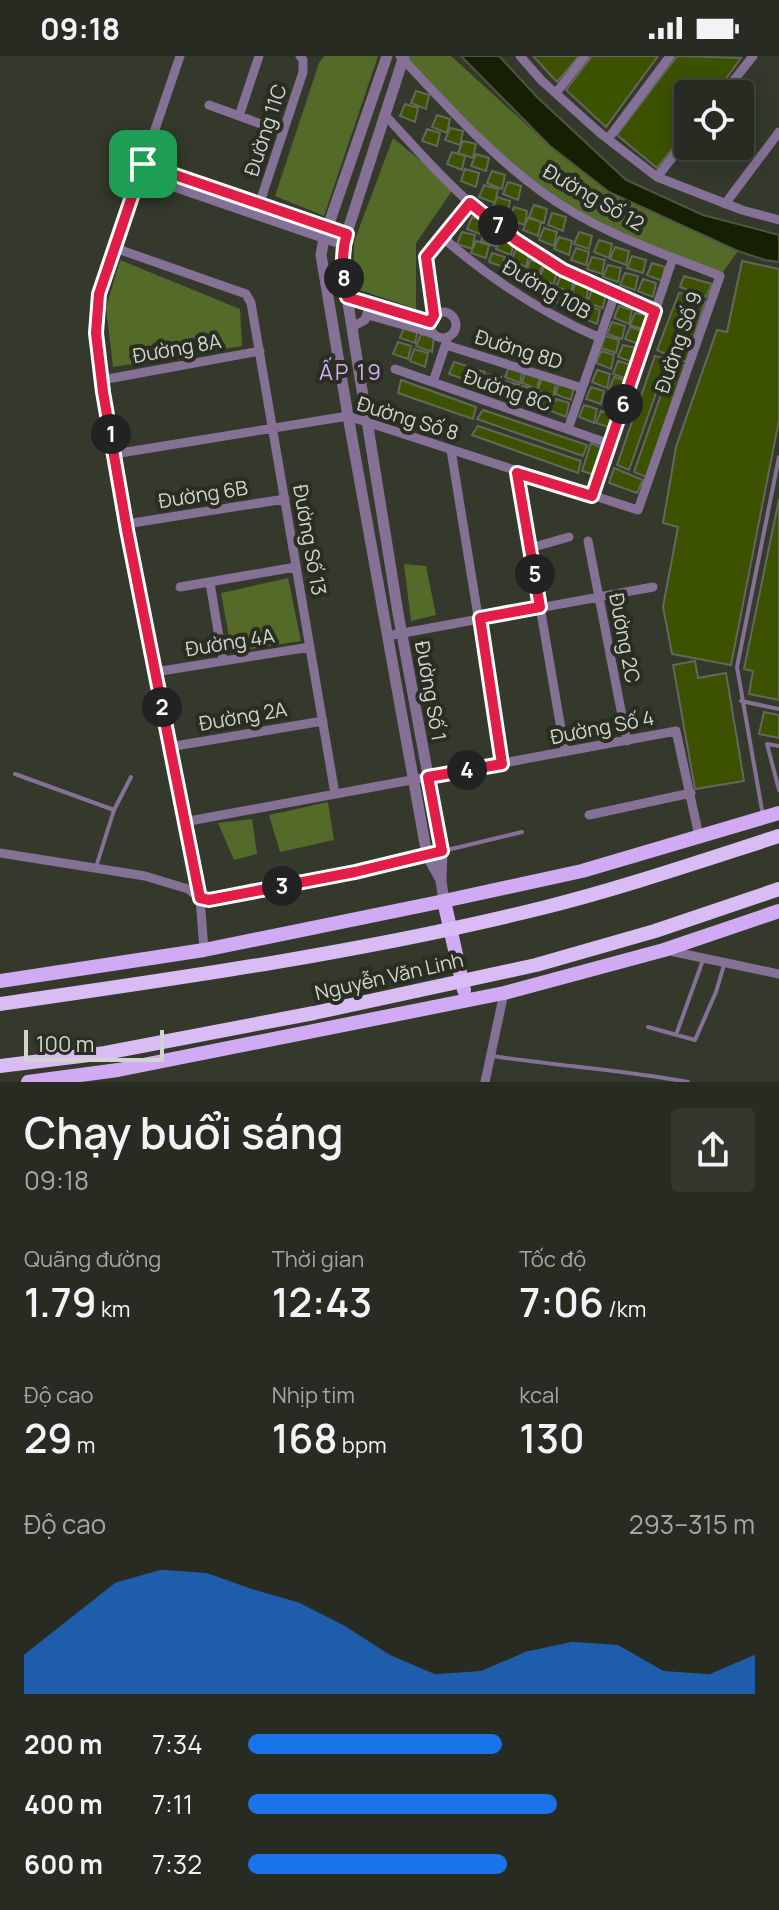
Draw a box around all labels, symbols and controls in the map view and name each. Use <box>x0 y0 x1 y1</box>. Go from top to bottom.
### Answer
text: 09:18 <box>40 8 120 49</box>
map controls <box>674 80 754 160</box>
button: locate <box>674 80 754 160</box>
street label: Đường 11C <box>237 81 293 179</box>
pin <box>109 130 177 198</box>
icon: arrive <box>121 142 165 186</box>
street label: Đường Số 12 <box>539 157 649 237</box>
pin: 7 <box>478 205 518 245</box>
text: 7 <box>492 210 504 240</box>
street label: Đường 10B <box>498 253 596 325</box>
pin: 8 <box>324 258 364 298</box>
text: 8 <box>337 263 351 293</box>
street label: Đường Số 9 <box>648 288 708 396</box>
street label: Đường 8D <box>472 323 566 375</box>
street label: Đường 8A <box>131 327 224 369</box>
district label: ẤP 19 <box>319 357 383 387</box>
street label: Đường 8C <box>461 362 555 418</box>
pin: 6 <box>603 384 643 424</box>
text: 6 <box>616 389 630 419</box>
street label: Đường Số 8 <box>354 390 462 446</box>
pin: 1 <box>91 414 131 454</box>
text: 1 <box>106 419 116 449</box>
street label: Đường 6B <box>157 474 249 514</box>
street label: Đường Số 13 <box>287 482 333 598</box>
pin: 5 <box>515 554 555 594</box>
text: 5 <box>529 559 541 589</box>
street label: Đường 2C <box>603 591 647 685</box>
street label: Đường 4A <box>184 622 277 662</box>
street label: Đường Số 1 <box>409 639 453 743</box>
pin: 2 <box>142 687 182 727</box>
text: 2 <box>155 692 169 722</box>
street label: Đường 2A <box>197 695 289 737</box>
street label: Đường Số 4 <box>548 704 656 750</box>
pin: 4 <box>447 750 487 790</box>
text: 4 <box>460 755 474 785</box>
pin: 3 <box>262 866 302 906</box>
text: 3 <box>276 871 288 901</box>
street label: Nguyễn Văn Linh <box>312 946 466 1006</box>
scale bar <box>24 1026 164 1062</box>
text: 100 m <box>36 1029 94 1059</box>
text: Chạy buổi sáng <box>24 1102 343 1162</box>
button: share <box>671 1108 755 1192</box>
text: 09:18 <box>24 1162 89 1198</box>
text: Quãng đường <box>24 1244 161 1274</box>
text: Thời gian <box>272 1244 364 1274</box>
text: Tốc độ <box>519 1244 586 1274</box>
text: 1.79 <box>24 1274 97 1329</box>
text: 12:43 <box>272 1274 372 1329</box>
text: 7:06 <box>519 1274 604 1329</box>
text: km <box>97 1294 131 1324</box>
text: /km <box>604 1294 646 1324</box>
text: Độ cao <box>24 1380 93 1410</box>
text: Nhịp tim <box>272 1380 355 1410</box>
text: kcal <box>519 1380 559 1410</box>
text: 29 <box>24 1410 72 1465</box>
text: 168 <box>272 1410 337 1465</box>
text: 130 <box>519 1410 585 1465</box>
text: m <box>72 1430 95 1460</box>
text: bpm <box>337 1430 387 1460</box>
text: Độ cao <box>24 1506 106 1542</box>
text: 293–315 m <box>629 1506 755 1542</box>
text: 200 m <box>24 1726 102 1762</box>
text: 7:34 <box>152 1726 203 1762</box>
text: 400 m <box>24 1786 103 1822</box>
text: 7:11 <box>152 1786 193 1822</box>
text: 600 m <box>24 1846 103 1882</box>
text: 7:32 <box>152 1846 202 1882</box>

